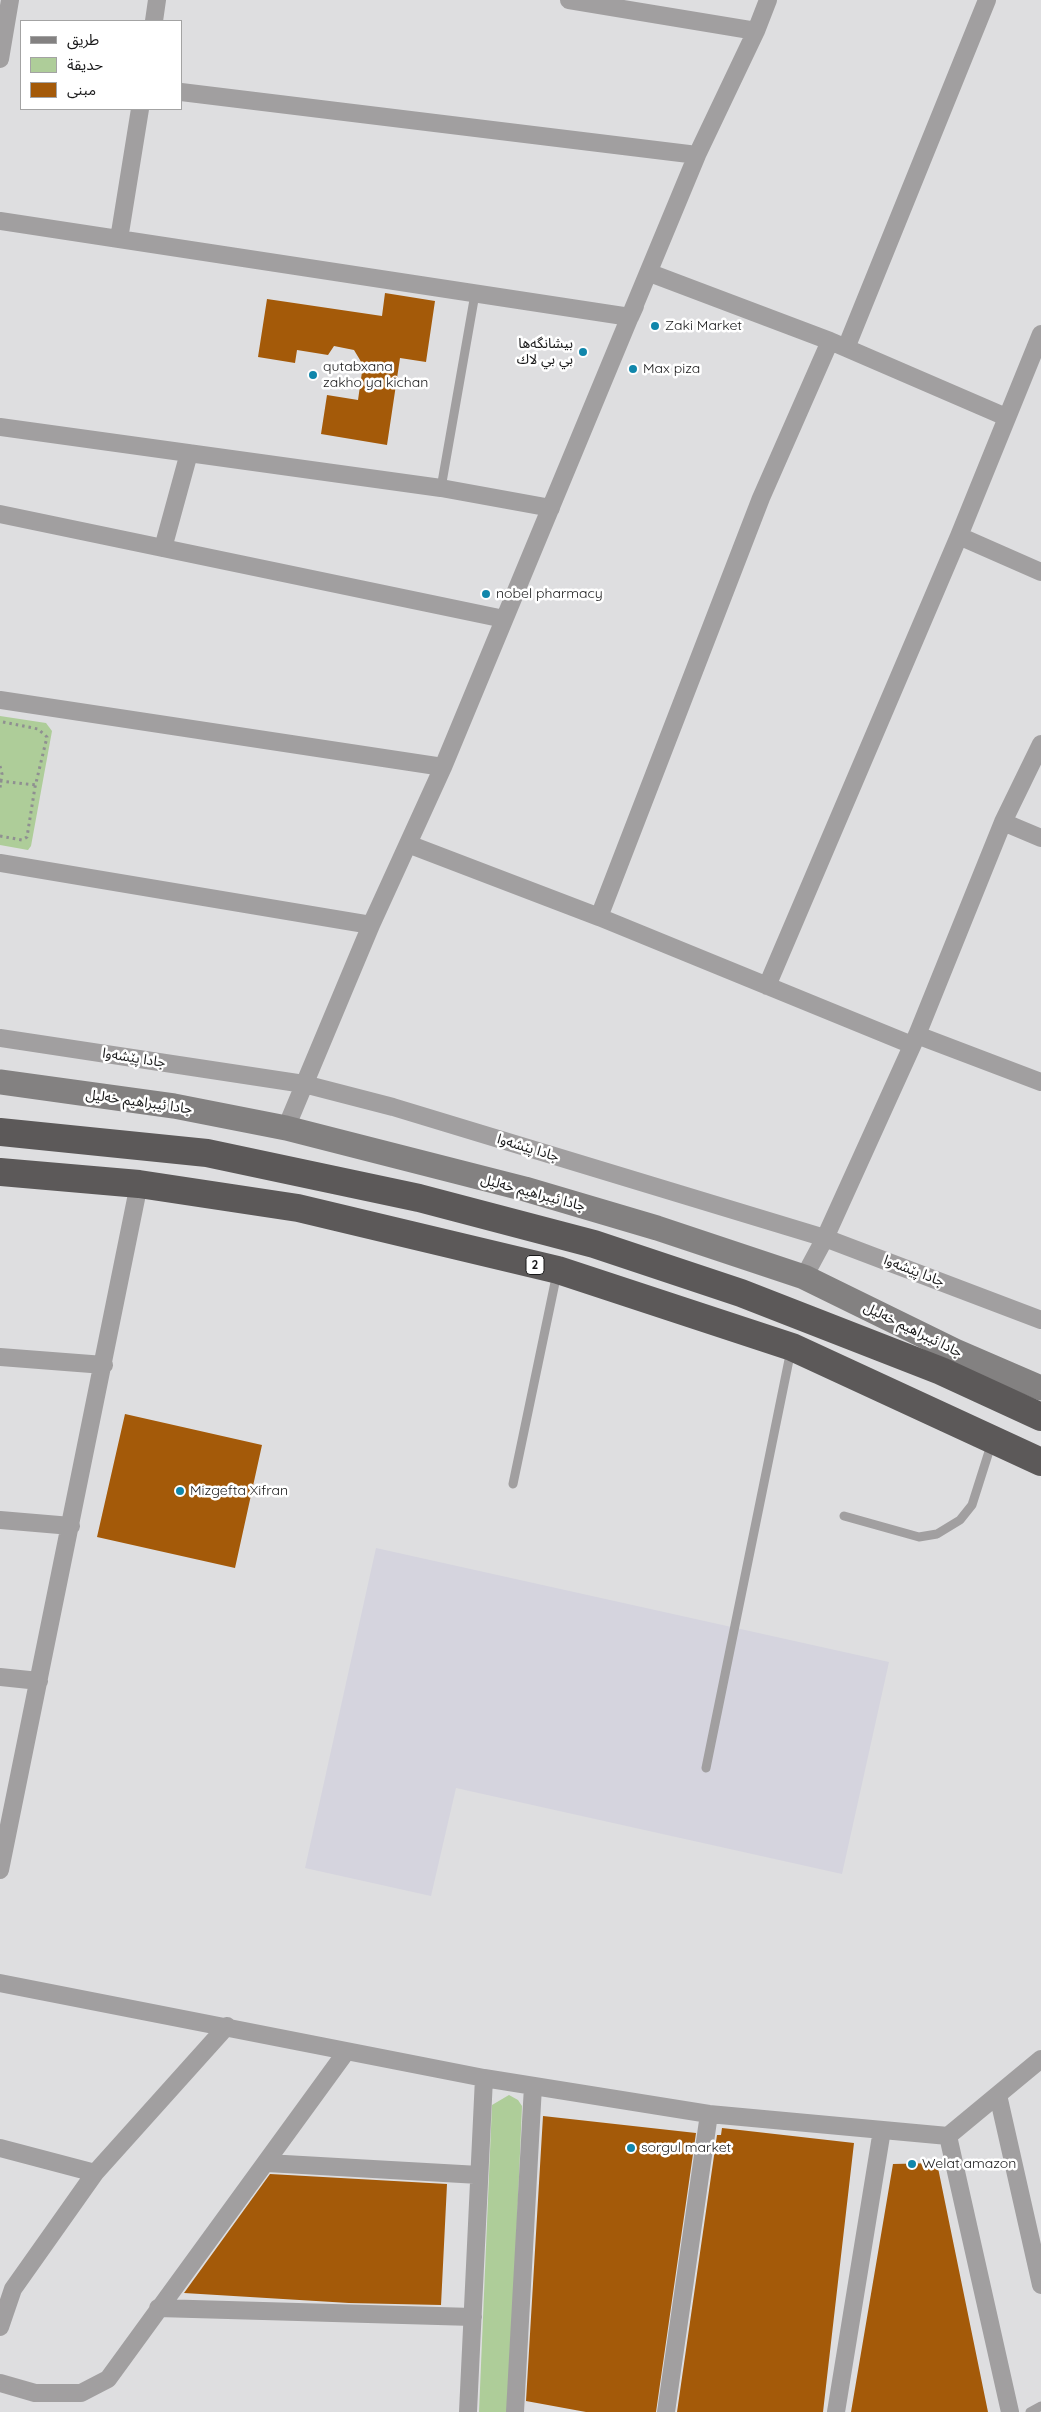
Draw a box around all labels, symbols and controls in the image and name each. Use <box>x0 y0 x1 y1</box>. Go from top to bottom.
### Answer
legend <box>20 20 182 110</box>
text: طريق <box>67 30 99 49</box>
text: حديقة <box>67 55 103 74</box>
text: مبنى <box>67 80 96 99</box>
place label: Zaki Market <box>665 318 742 334</box>
marker: Zaki Market <box>649 320 661 332</box>
place label: بيشانگه‌ها بي بي لاك <box>517 336 573 368</box>
marker: بيشانگه‌ها بي بي لاك <box>577 346 589 358</box>
place label: qutabxana zakho ya kichan <box>323 359 428 392</box>
place label: Max piza <box>643 361 700 377</box>
marker: Max piza <box>627 363 639 375</box>
marker: qutabxana zakho ya kichan <box>307 369 319 381</box>
place label: nobel pharmacy <box>496 586 603 602</box>
marker: nobel pharmacy <box>480 588 492 600</box>
street label: جادا پێشەوا <box>101 1045 167 1071</box>
street label: جادا ئیبراهیم خەلیل <box>85 1086 193 1118</box>
street label: جادا پێشەوا <box>495 1131 561 1165</box>
street label: جادا ئیبراهیم خەلیل <box>479 1171 587 1215</box>
street label: جادا پێشەوا <box>881 1252 947 1290</box>
road number: 2 <box>526 1256 544 1274</box>
street label: جادا ئیبراهیم خەلیل <box>861 1299 965 1361</box>
place label: Mizgefta Xifran <box>190 1483 288 1499</box>
marker: Mizgefta Xifran <box>174 1485 186 1497</box>
place label: sorgul market <box>641 2140 731 2156</box>
marker: sorgul market <box>625 2142 637 2154</box>
place label: Welat amazon <box>922 2156 1016 2172</box>
marker: Welat amazon <box>906 2158 918 2170</box>

